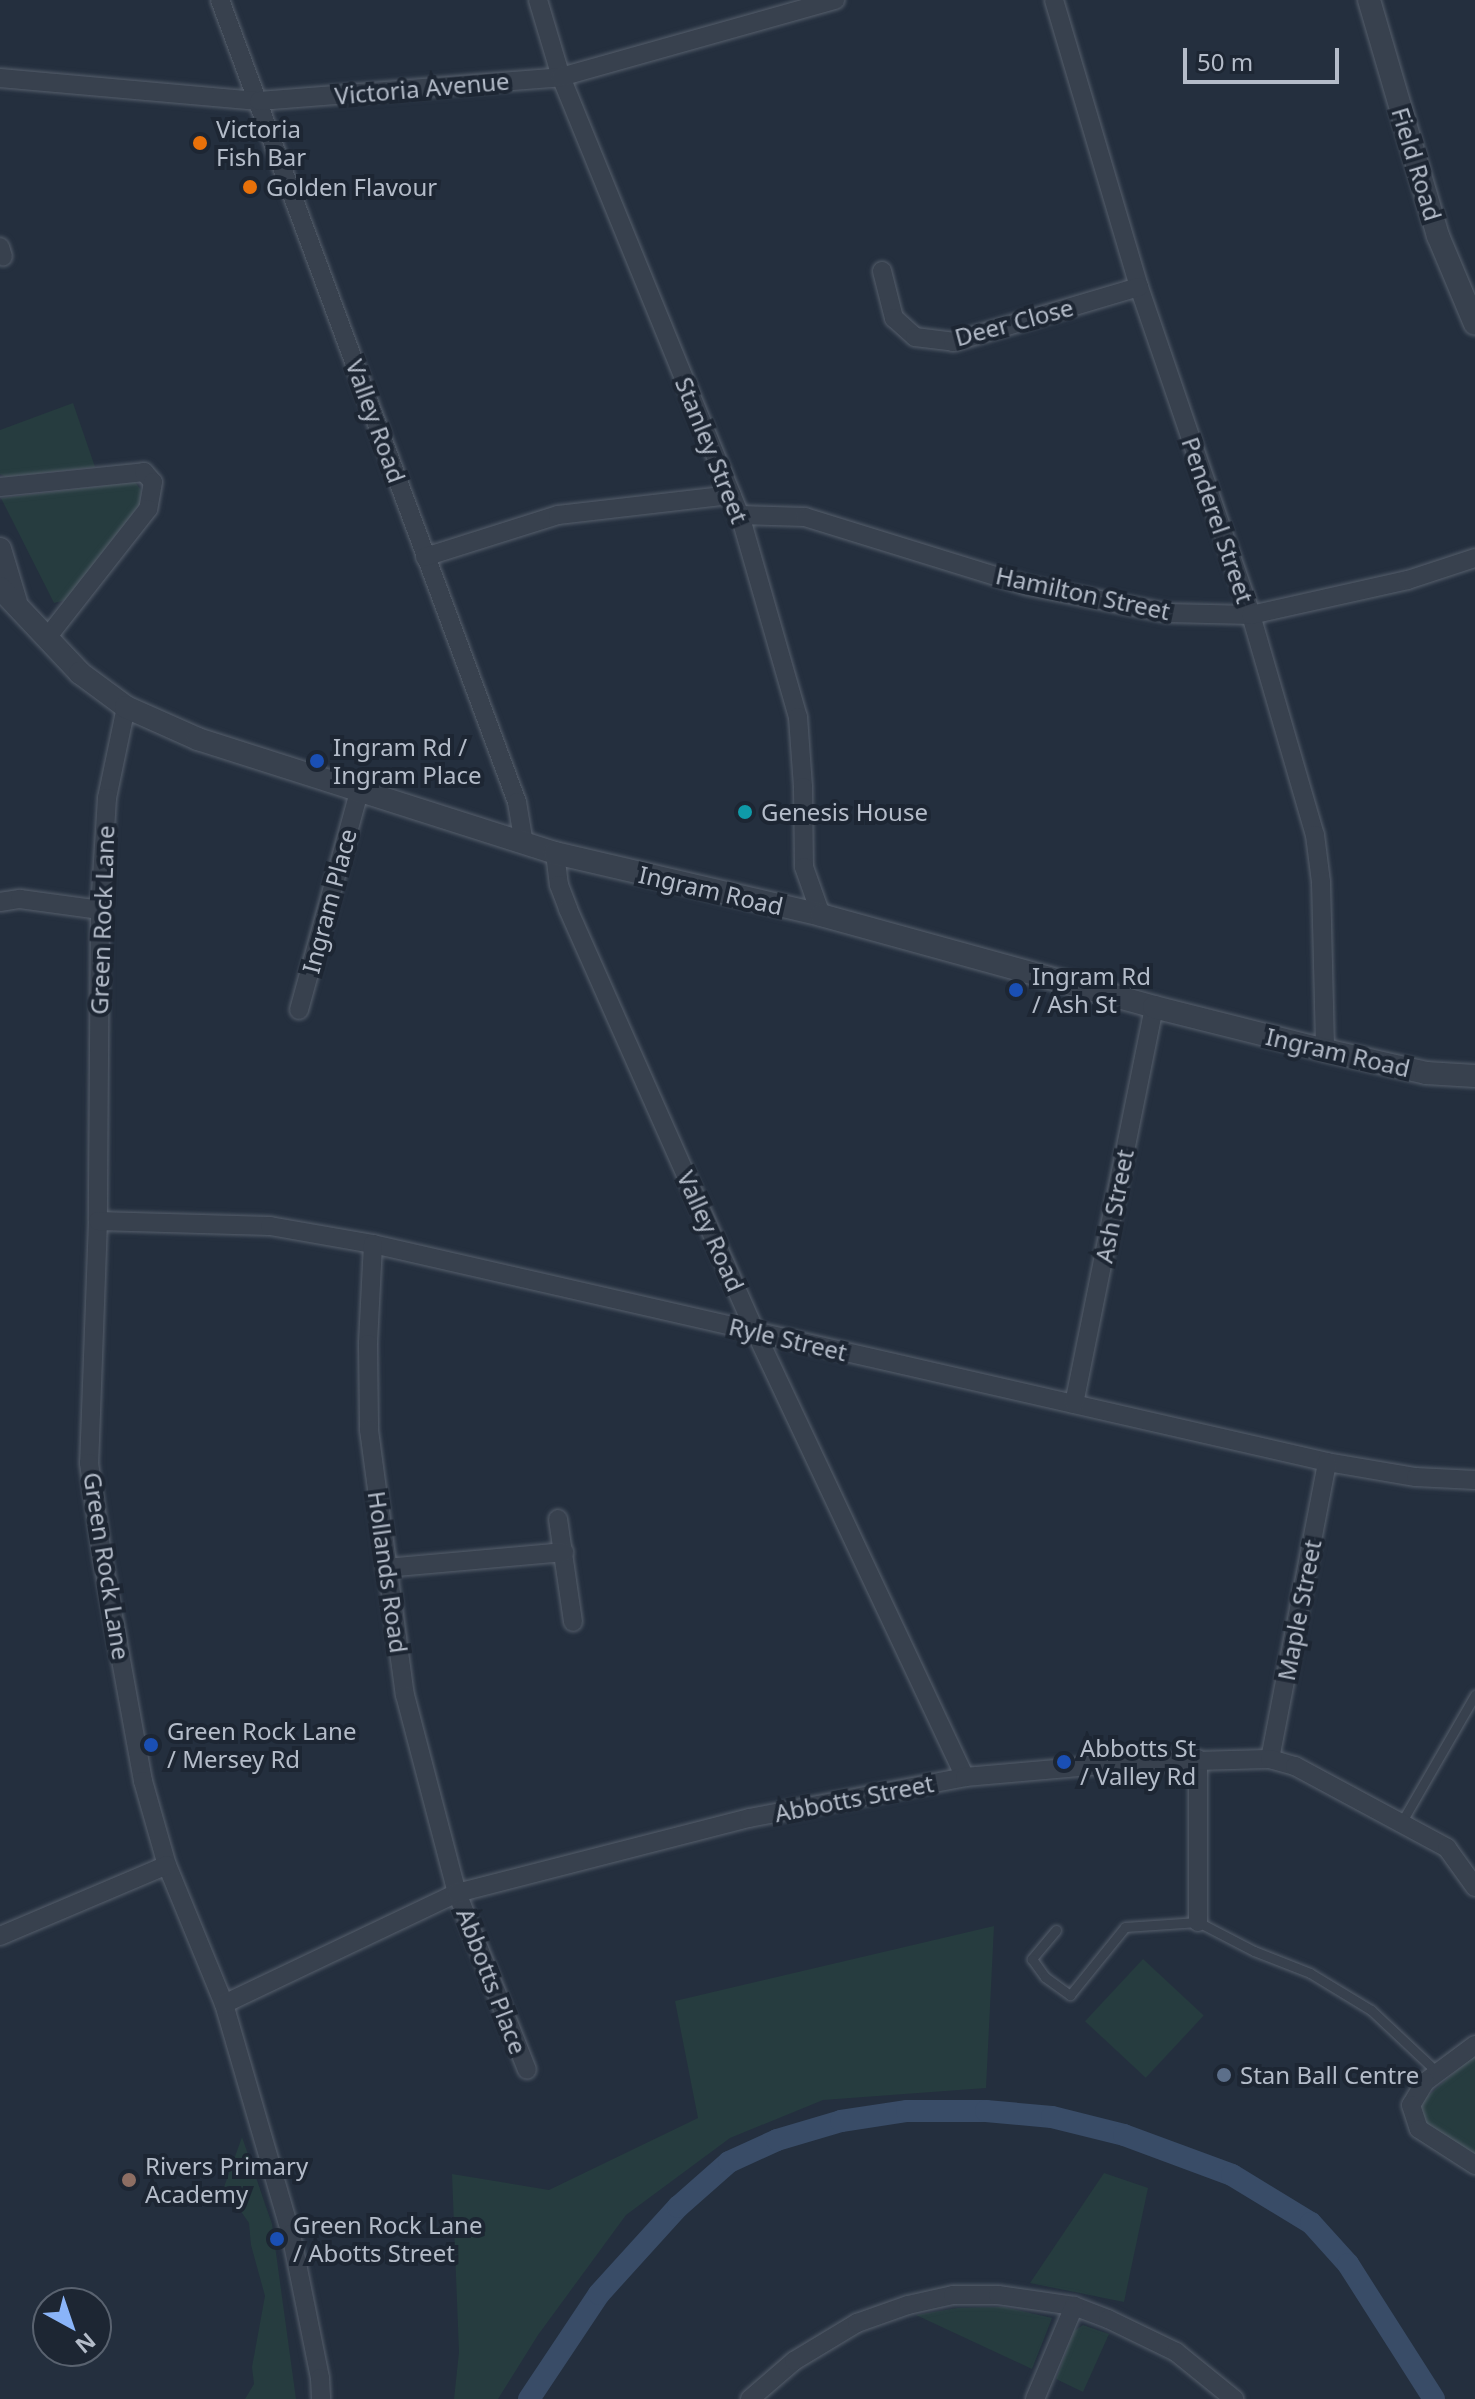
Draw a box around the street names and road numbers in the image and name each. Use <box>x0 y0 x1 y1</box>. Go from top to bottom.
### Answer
street label: Victoria Avenue <box>333 66 511 110</box>
street label: Field Road <box>1386 104 1448 224</box>
street label: Deer Close <box>952 292 1076 352</box>
street label: Valley Road <box>340 355 412 487</box>
street label: Stanley Street <box>670 373 754 527</box>
street label: Penderel Street <box>1176 433 1260 607</box>
street label: Hamilton Street <box>993 560 1173 626</box>
street label: Green Rock Lane <box>84 825 120 1015</box>
street label: Ingram Place <box>296 826 362 976</box>
street label: Ingram Road <box>636 859 786 921</box>
street label: Ingram Road <box>1263 1021 1413 1083</box>
street label: Ash Street <box>1089 1147 1139 1265</box>
street label: Valley Road <box>672 1166 750 1296</box>
street label: Ryle Street <box>726 1311 850 1367</box>
street label: Green Rock Lane <box>78 1470 136 1662</box>
street label: Hollands Road <box>362 1489 414 1655</box>
street label: Maple Street <box>1271 1537 1327 1683</box>
street label: Abbotts Street <box>772 1768 936 1828</box>
street label: Abbotts Place <box>451 1904 533 2058</box>

